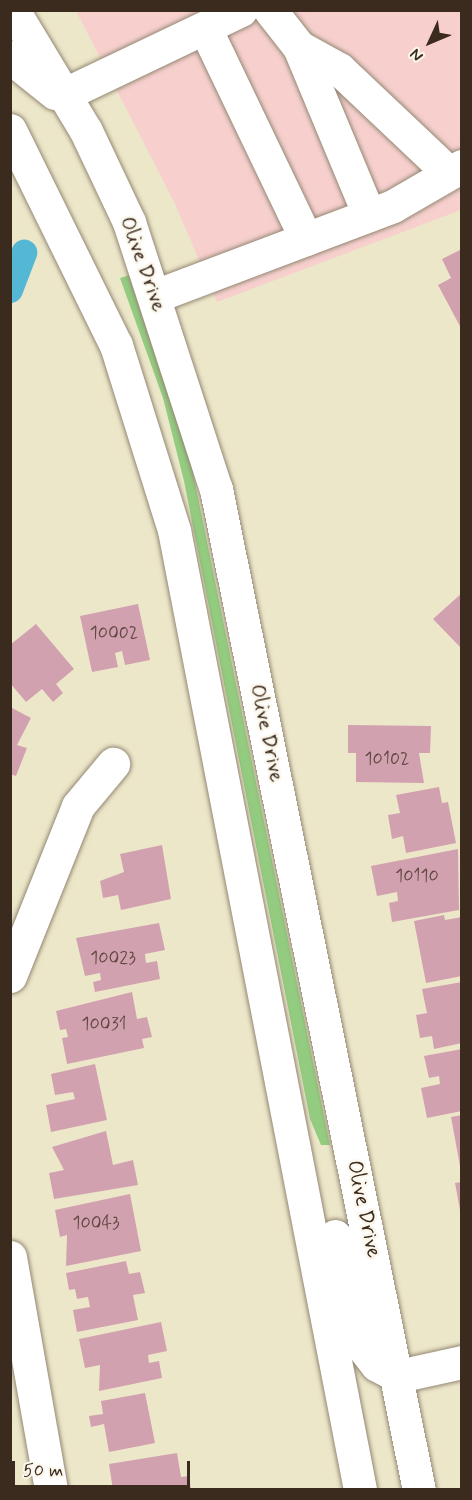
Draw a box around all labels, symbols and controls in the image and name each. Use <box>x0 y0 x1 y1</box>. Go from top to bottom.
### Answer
north arrow <box>400 12 460 72</box>
text: N <box>405 44 428 66</box>
street label: Olive Drive <box>114 214 172 314</box>
house number: 10002 <box>90 622 138 644</box>
street label: Olive Drive <box>244 682 290 784</box>
house number: 10102 <box>365 748 409 770</box>
house number: 10110 <box>395 865 439 887</box>
house number: 10023 <box>90 947 136 969</box>
house number: 10031 <box>81 1013 127 1035</box>
street label: Olive Drive <box>341 1158 387 1260</box>
house number: 10043 <box>72 1212 120 1234</box>
scale bar <box>15 1449 194 1487</box>
text: 50 m <box>23 1459 63 1483</box>

